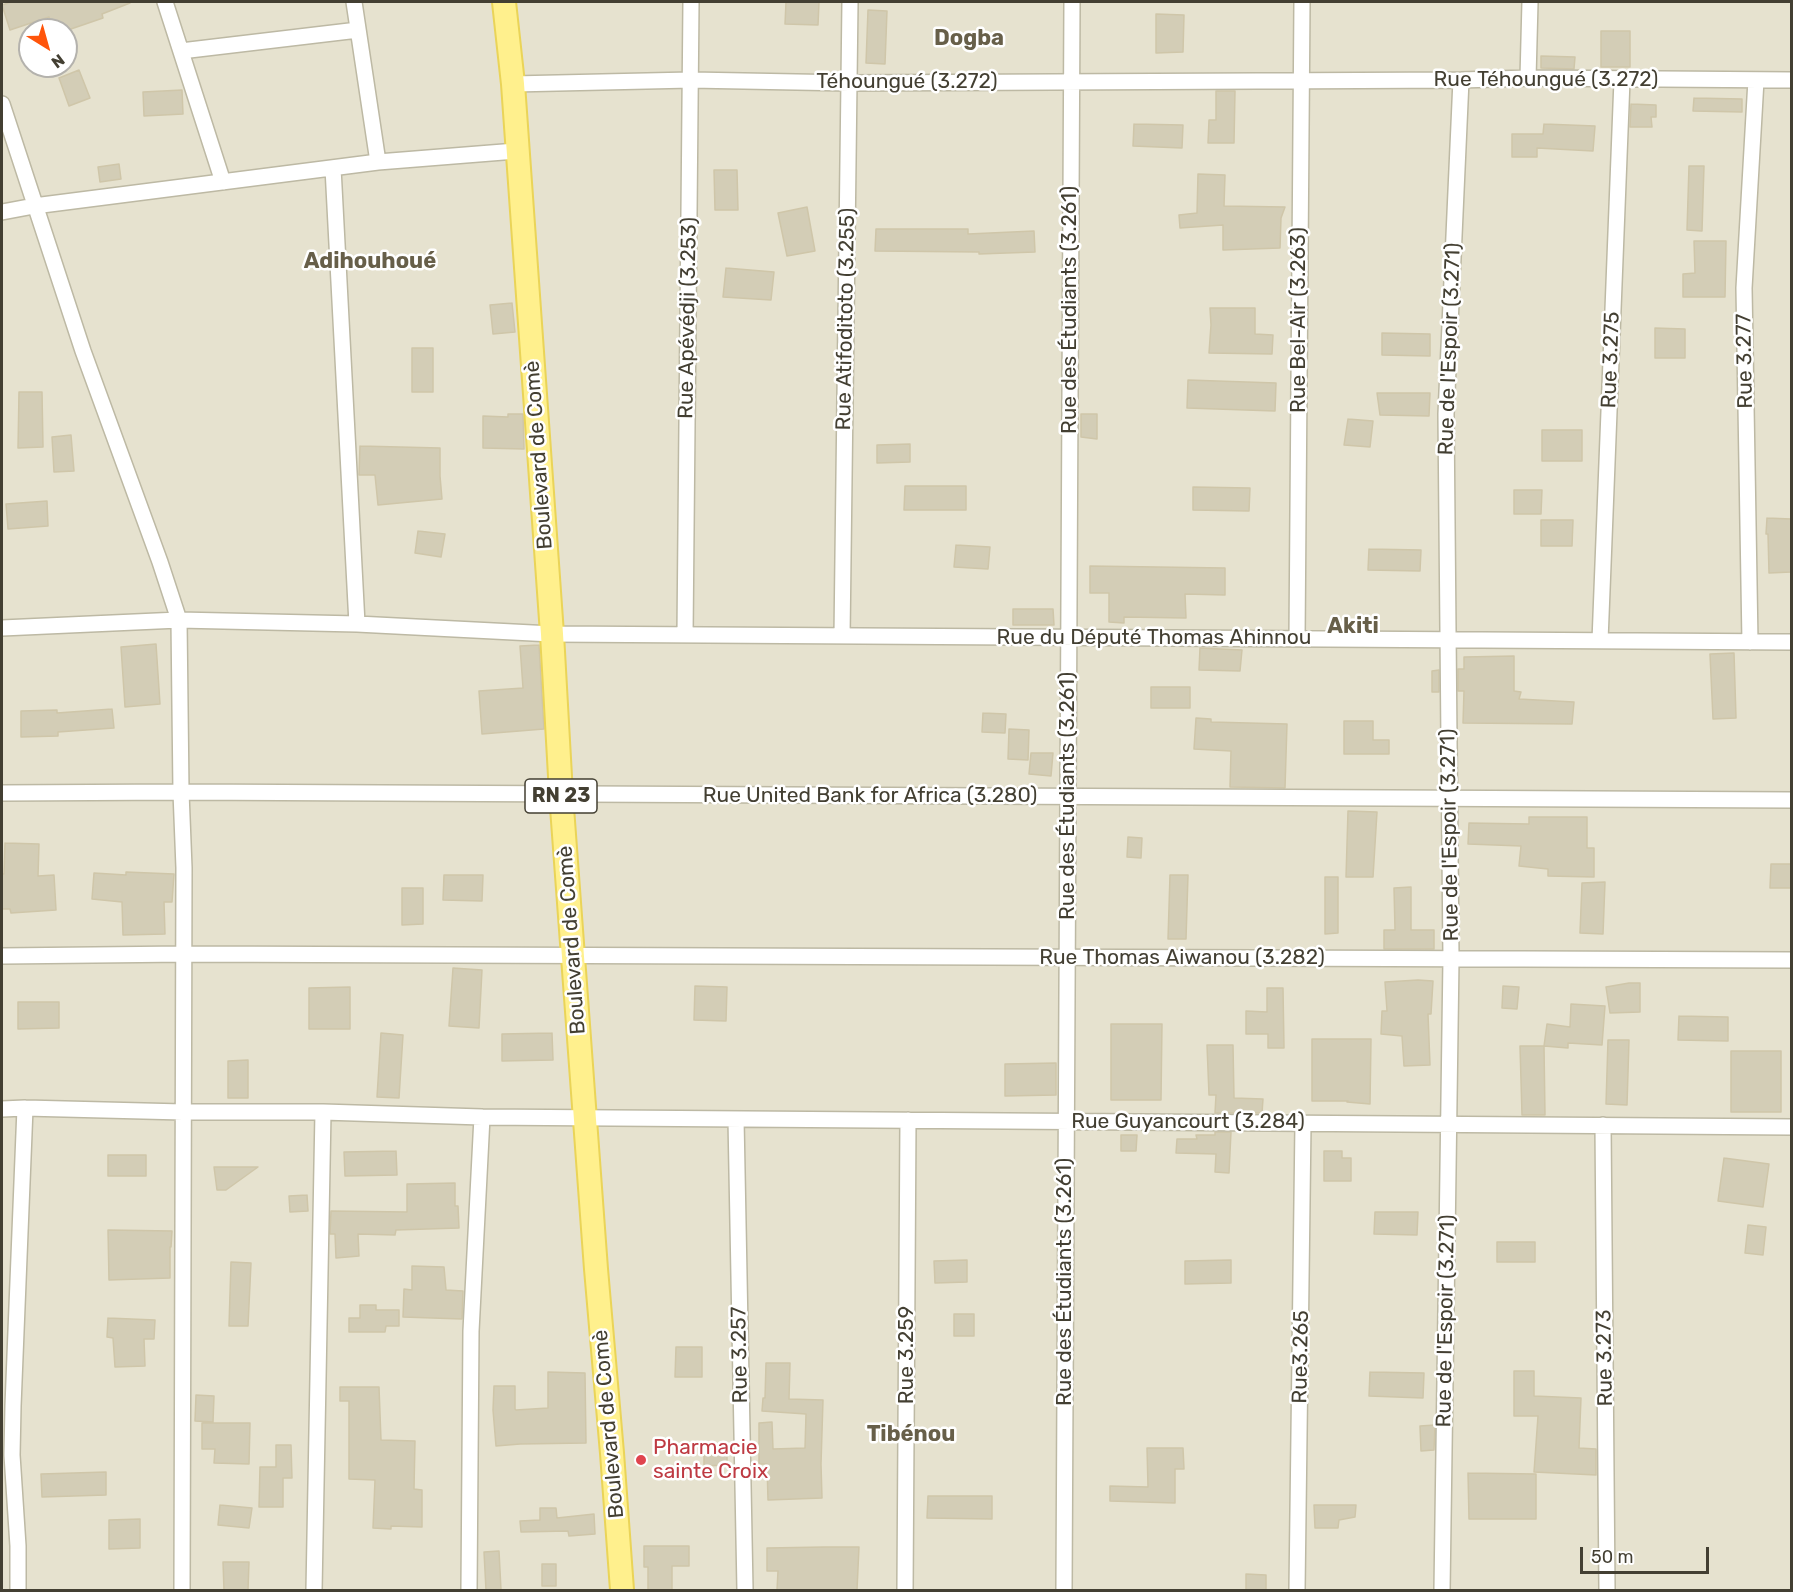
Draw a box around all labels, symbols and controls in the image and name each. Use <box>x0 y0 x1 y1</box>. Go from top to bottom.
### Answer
north arrow <box>18 18 78 78</box>
district label: Dogba <box>934 26 1004 52</box>
text: N <box>48 50 68 72</box>
street label: Rue Téhoungué (3.272) <box>1434 67 1658 93</box>
street label: Téhoungué (3.272) <box>816 69 998 95</box>
street label: Rue des Étudiants (3.261) <box>1057 186 1083 434</box>
street label: Rue Atifoditoto (3.255) <box>831 207 861 431</box>
street label: Rue Apévédji (3.253) <box>674 217 702 419</box>
street label: Rue Bel-Air (3.263) <box>1286 227 1312 413</box>
street label: Rue de l'Espoir (3.271) <box>1434 242 1466 456</box>
district label: Adihouhoué <box>304 249 436 275</box>
street label: Rue 3.275 <box>1597 311 1625 409</box>
street label: Rue 3.277 <box>1732 313 1758 409</box>
street label: Boulevard de Comè <box>520 360 558 550</box>
district label: Akiti <box>1327 614 1379 640</box>
street label: Rue du Député Thomas Ahinnou <box>997 625 1311 651</box>
street label: Rue des Étudiants (3.261) <box>1055 672 1081 920</box>
street label: Rue de l'Espoir (3.271) <box>1436 728 1464 942</box>
road number: RN 23 <box>525 779 597 813</box>
street label: Rue United Bank for Africa (3.280) <box>703 783 1037 809</box>
street label: Boulevard de Comè <box>553 845 591 1035</box>
street label: Rue Thomas Aiwanou (3.282) <box>1039 945 1325 971</box>
street label: Rue Guyancourt (3.284) <box>1071 1109 1305 1135</box>
street label: Rue des Étudiants (3.261) <box>1052 1158 1078 1406</box>
street label: Rue de l'Espoir (3.271) <box>1432 1214 1460 1428</box>
street label: Rue 3.257 <box>727 1306 753 1404</box>
street label: Rue 3.259 <box>894 1306 920 1404</box>
street label: Rue 3.273 <box>1592 1309 1618 1407</box>
street label: Rue3.265 <box>1288 1310 1314 1404</box>
street label: Boulevard de Comè <box>588 1329 630 1519</box>
district label: Tibénou <box>867 1422 955 1448</box>
place label: Pharmacie sainte Croix <box>653 1435 768 1485</box>
marker: Pharmacie sainte Croix <box>634 1453 648 1467</box>
scale bar <box>1583 1535 1712 1573</box>
text: 50 m <box>1591 1546 1634 1568</box>

